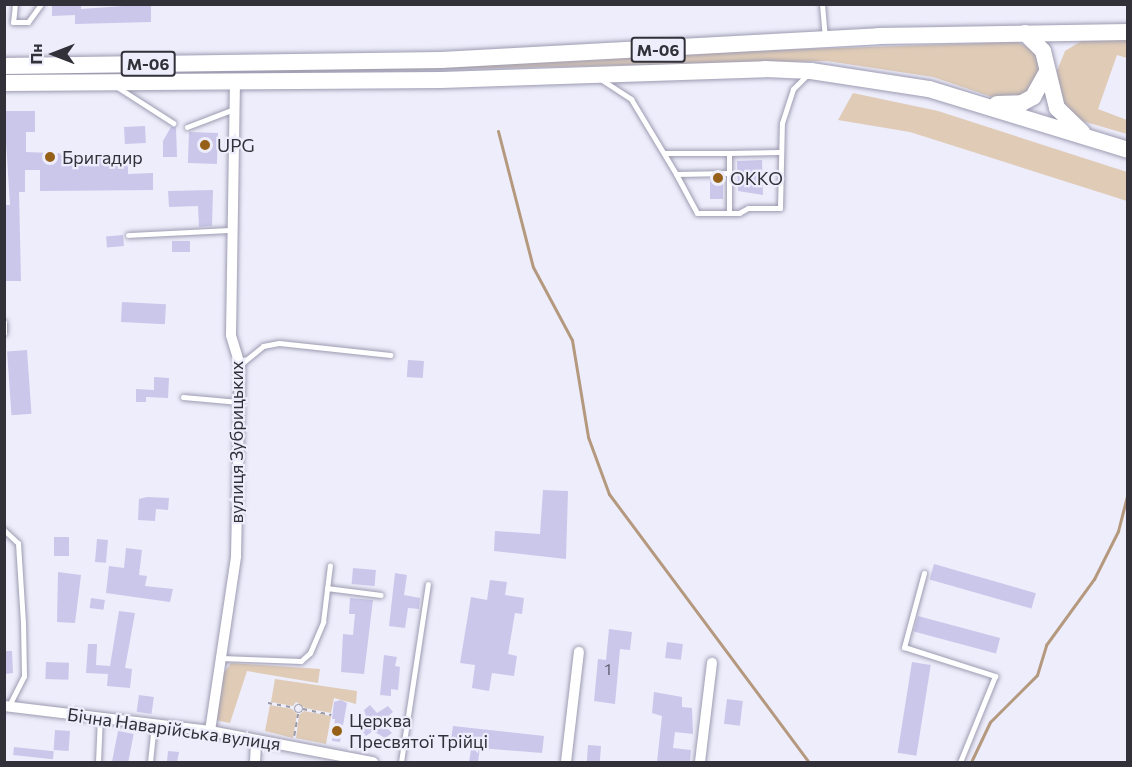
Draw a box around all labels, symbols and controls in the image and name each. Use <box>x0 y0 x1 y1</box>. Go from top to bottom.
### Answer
north arrow <box>24 24 84 84</box>
road number: М-06 <box>630 37 686 63</box>
text: Пн <box>26 43 45 65</box>
road number: М-06 <box>120 51 176 77</box>
place label: UPG <box>217 134 255 156</box>
marker: UPG <box>198 138 212 152</box>
place label: Бригадир <box>62 146 143 168</box>
marker: Бригадир <box>43 150 57 164</box>
place label: ОККО <box>730 167 783 189</box>
marker: ОККО <box>711 171 725 185</box>
street label: вулиця Зубрицьких <box>225 361 247 523</box>
house number: 1 <box>605 661 611 679</box>
street label: Бічна Наварійська вулиця <box>66 703 282 755</box>
place label: Церква Пресвятої Трійці <box>349 710 488 752</box>
marker: Церква Пресвятої Трійці <box>330 724 344 738</box>

